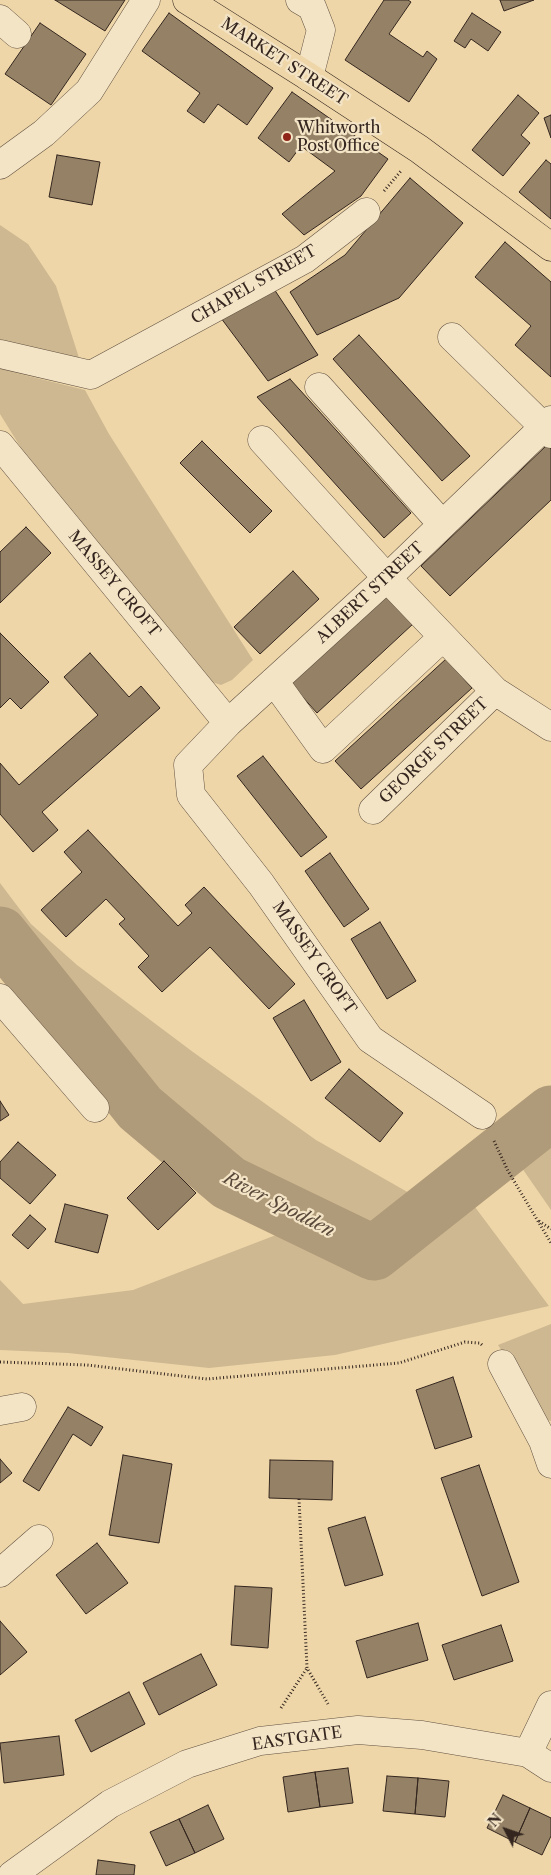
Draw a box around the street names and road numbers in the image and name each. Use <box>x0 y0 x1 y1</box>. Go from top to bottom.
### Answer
street label: MARKET STREET <box>217 14 351 110</box>
street label: CHAPEL STREET <box>188 241 320 329</box>
street label: MASSEY CROFT <box>64 527 164 641</box>
street label: ALBERT STREET <box>312 538 428 648</box>
street label: GEORGE STREET <box>376 694 492 808</box>
street label: MASSEY CROFT <box>268 898 360 1018</box>
street label: EASTGATE <box>251 1723 343 1755</box>

